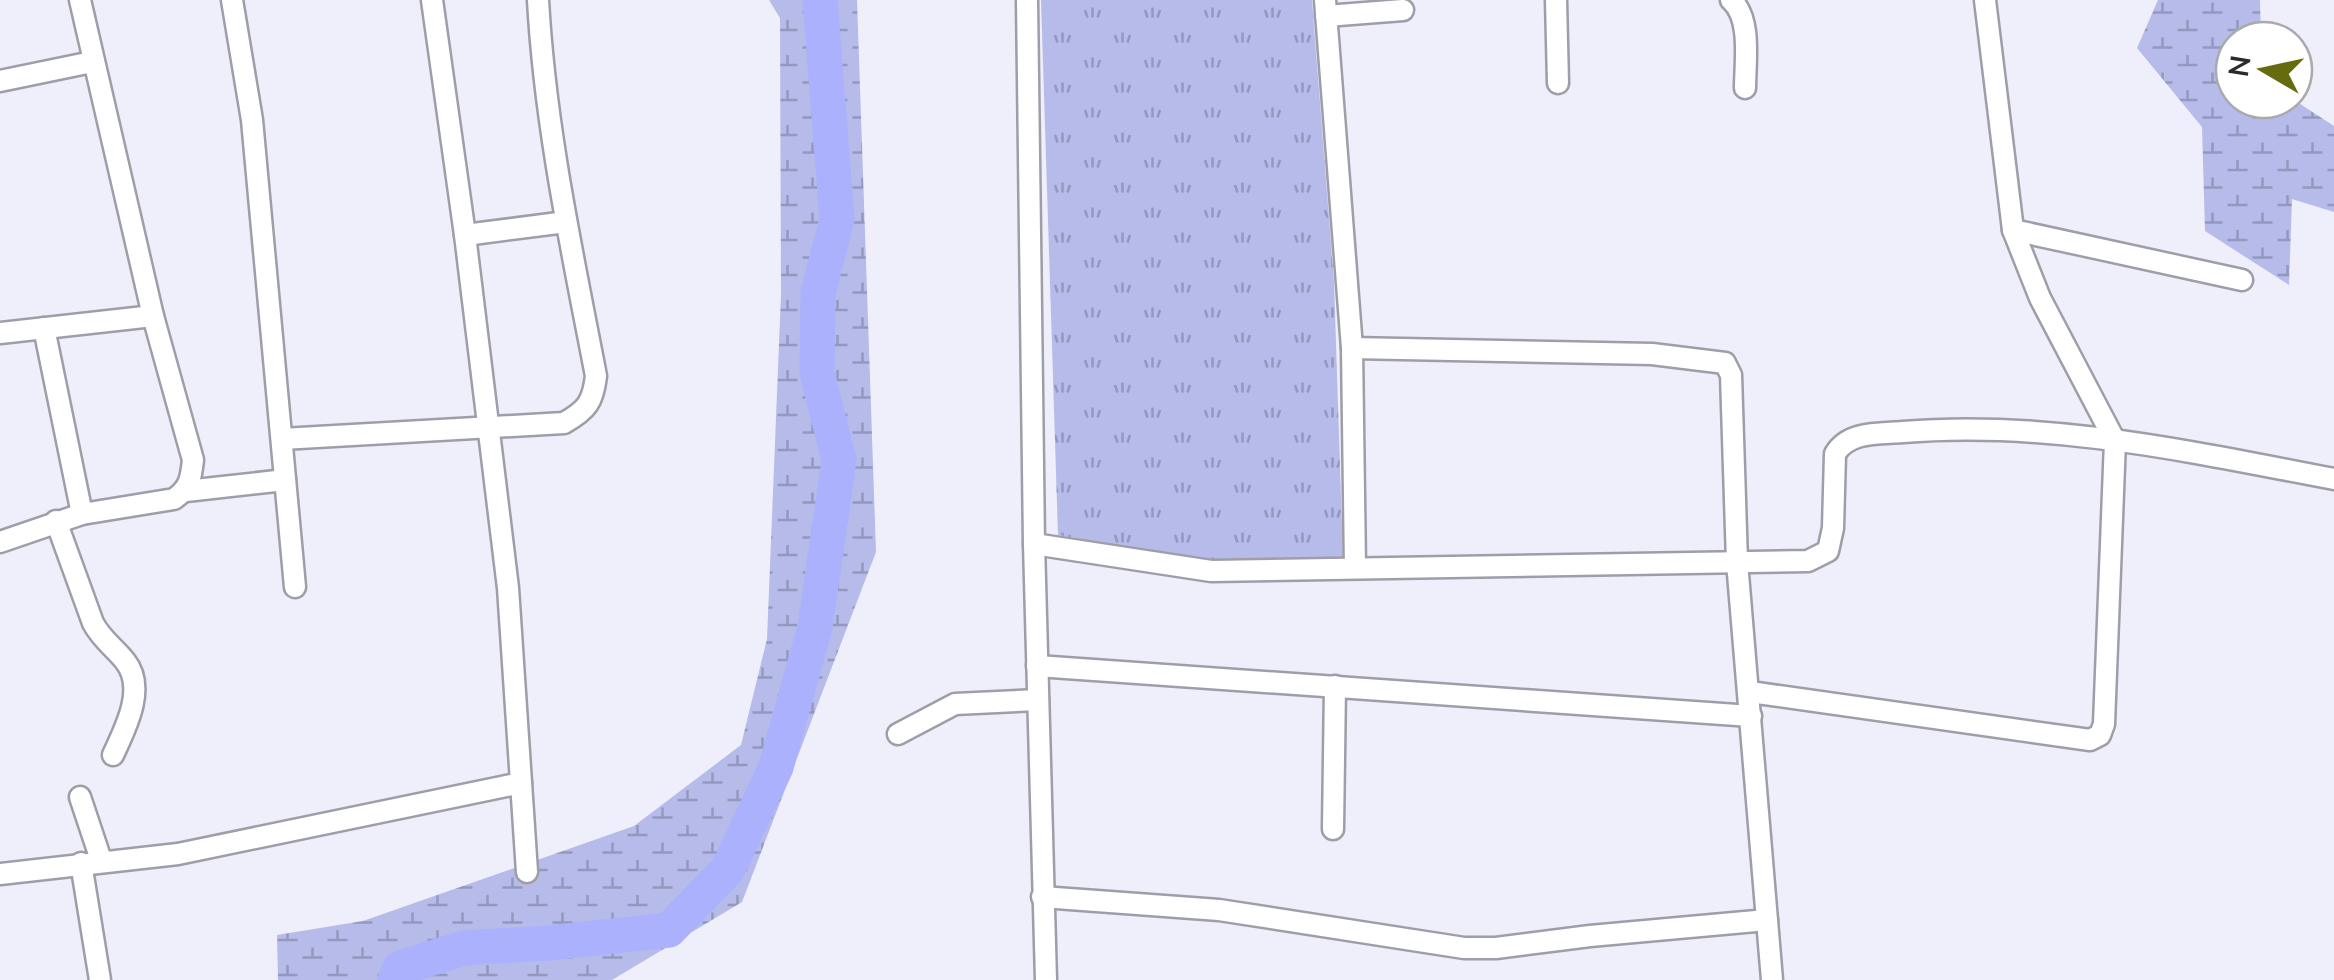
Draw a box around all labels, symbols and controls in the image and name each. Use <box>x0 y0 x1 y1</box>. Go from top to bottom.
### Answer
north arrow <box>2214 20 2314 120</box>
text: N <box>2220 53 2261 80</box>

